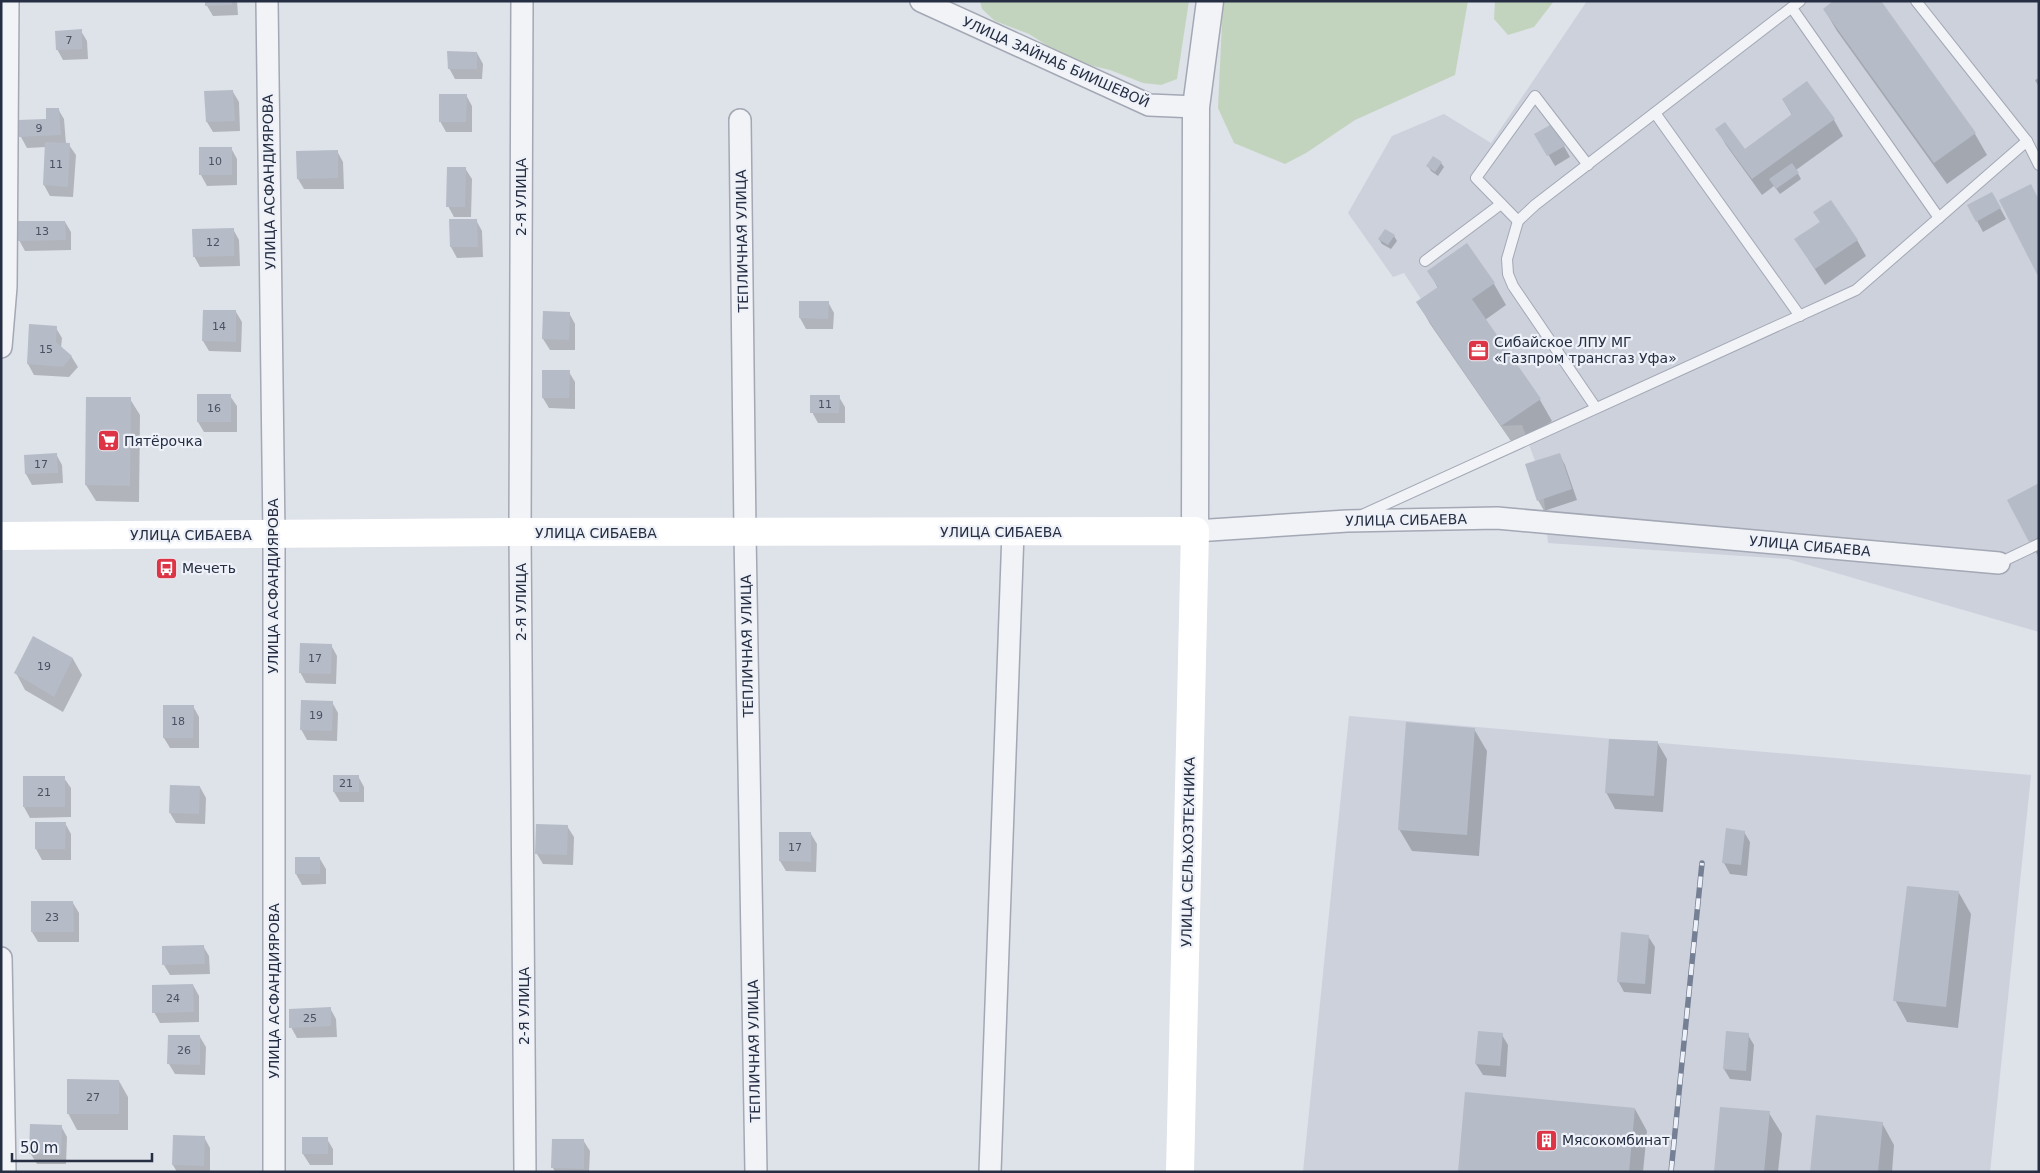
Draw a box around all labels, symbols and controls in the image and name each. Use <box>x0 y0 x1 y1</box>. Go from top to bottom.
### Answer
street label: УЛИЦА ЗАЙНАБ БИИШЕВОЙ <box>960 12 1152 111</box>
house number: 7 <box>66 34 73 47</box>
street label: УЛИЦА АСФАНДИЯРОВА <box>259 94 279 270</box>
house number: 9 <box>36 122 43 135</box>
house number: 10 <box>208 155 222 168</box>
house number: 11 <box>49 158 63 171</box>
street label: 2-Я УЛИЦА <box>513 158 529 236</box>
street label: ТЕПЛИЧНАЯ УЛИЦА <box>733 169 751 314</box>
house number: 13 <box>35 225 49 238</box>
house number: 12 <box>206 236 220 249</box>
house number: 14 <box>212 320 226 333</box>
place label: Сибайское ЛПУ МГ «Газпром трансгаз Уфа» <box>1494 334 1677 366</box>
office icon: Сибайское ЛПУ МГ «Газпром трансгаз Уфа» <box>1466 338 1490 362</box>
house number: 15 <box>39 343 53 356</box>
house number: 11 <box>818 398 832 411</box>
house number: 16 <box>207 402 221 415</box>
supermarket icon: Пятёрочка <box>96 429 120 453</box>
place label: Пятёрочка <box>124 433 202 449</box>
house number: 17 <box>34 458 48 471</box>
street label: УЛИЦА АСФАНДИЯРОВА <box>265 498 281 674</box>
street label: УЛИЦА СИБАЕВА <box>1345 511 1467 529</box>
street label: УЛИЦА СИБАЕВА <box>940 524 1062 540</box>
street label: УЛИЦА СИБАЕВА <box>535 525 657 541</box>
street label: УЛИЦА СИБАЕВА <box>130 527 252 543</box>
street label: УЛИЦА СИБАЕВА <box>1749 533 1872 559</box>
bus stop icon: Мечеть <box>154 556 178 580</box>
place label: Мечеть <box>182 560 236 576</box>
street label: 2-Я УЛИЦА <box>513 563 529 641</box>
street label: ТЕПЛИЧНАЯ УЛИЦА <box>738 574 756 719</box>
house number: 17 <box>308 652 322 665</box>
house number: 19 <box>37 660 51 673</box>
house number: 19 <box>309 709 323 722</box>
house number: 18 <box>171 715 185 728</box>
street label: УЛИЦА СЕЛЬХОЗТЕХНИКА <box>1178 756 1198 947</box>
house number: 21 <box>339 777 353 790</box>
house number: 21 <box>37 786 51 799</box>
house number: 17 <box>788 841 802 854</box>
street label: УЛИЦА АСФАНДИЯРОВА <box>266 903 282 1079</box>
house number: 23 <box>45 911 59 924</box>
street label: 2-Я УЛИЦА <box>516 967 532 1045</box>
street label: ТЕПЛИЧНАЯ УЛИЦА <box>745 979 763 1124</box>
house number: 24 <box>166 992 180 1005</box>
house number: 25 <box>303 1012 317 1025</box>
house number: 26 <box>177 1044 191 1057</box>
house number: 27 <box>86 1091 100 1104</box>
building icon: Мясокомбинат <box>1534 1128 1558 1152</box>
scale bar <box>12 1130 152 1162</box>
place label: Мясокомбинат <box>1562 1132 1670 1148</box>
text: 50 m <box>20 1139 58 1157</box>

